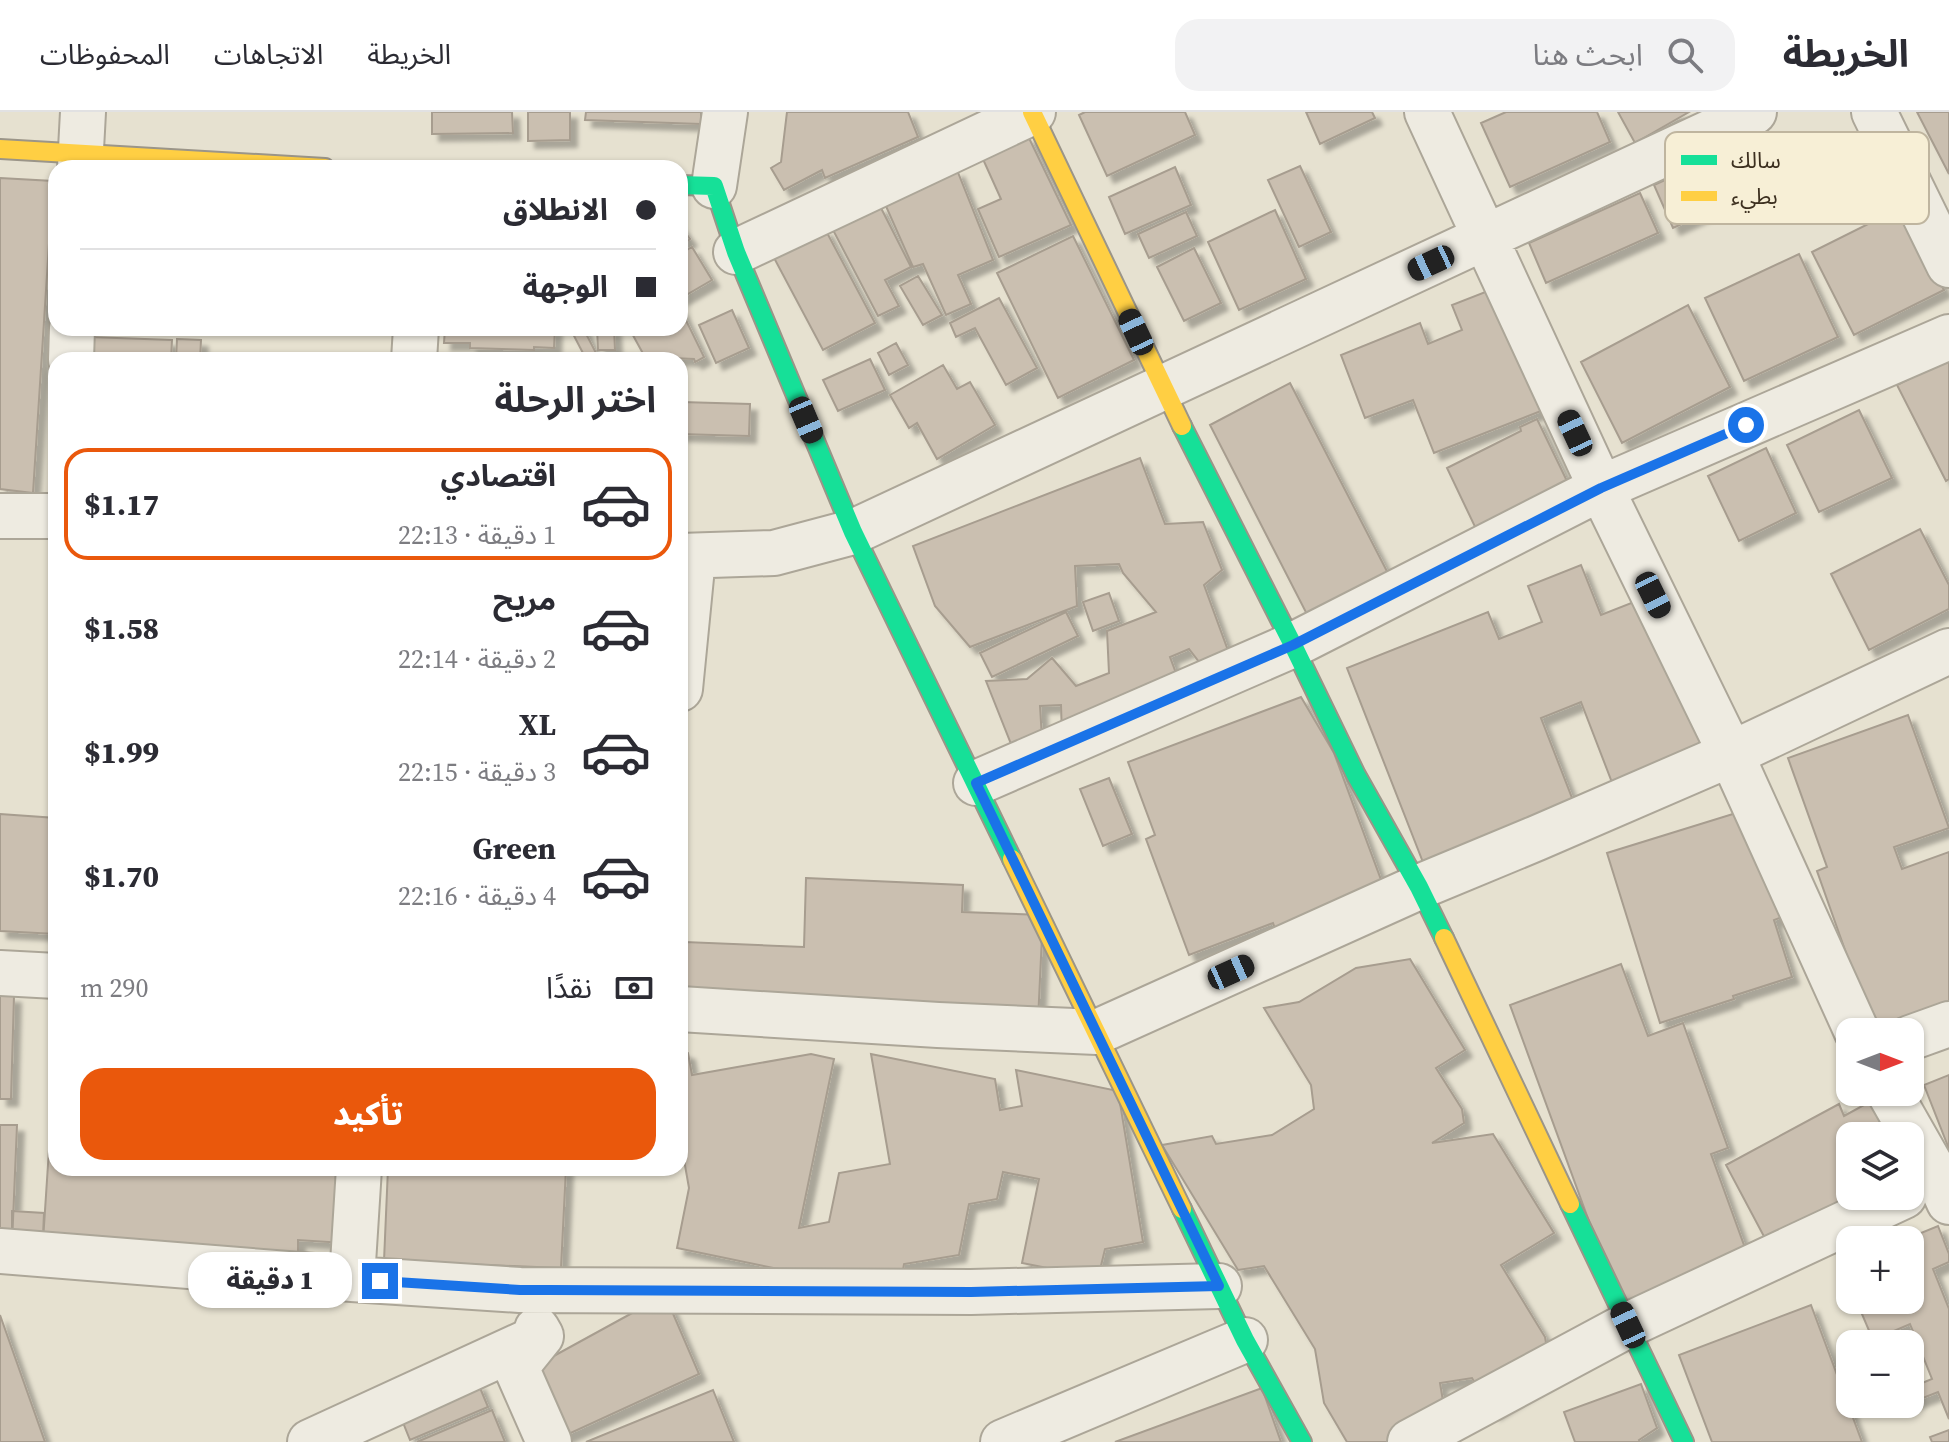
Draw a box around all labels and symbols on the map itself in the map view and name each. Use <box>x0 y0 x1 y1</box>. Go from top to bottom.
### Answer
legend <box>1665 132 1929 224</box>
text: سالك <box>1731 145 1781 175</box>
text: بطيء <box>1731 181 1778 213</box>
car <box>1404 242 1458 284</box>
car <box>1115 305 1157 359</box>
car <box>786 393 826 447</box>
car <box>1554 406 1596 460</box>
route start <box>1728 407 1764 443</box>
car <box>1632 568 1674 622</box>
car <box>1204 951 1258 993</box>
north arrow <box>1836 1018 1924 1106</box>
callout: 1 دقيقة <box>188 1253 352 1309</box>
route end <box>362 1263 398 1299</box>
car <box>1607 1298 1649 1352</box>

